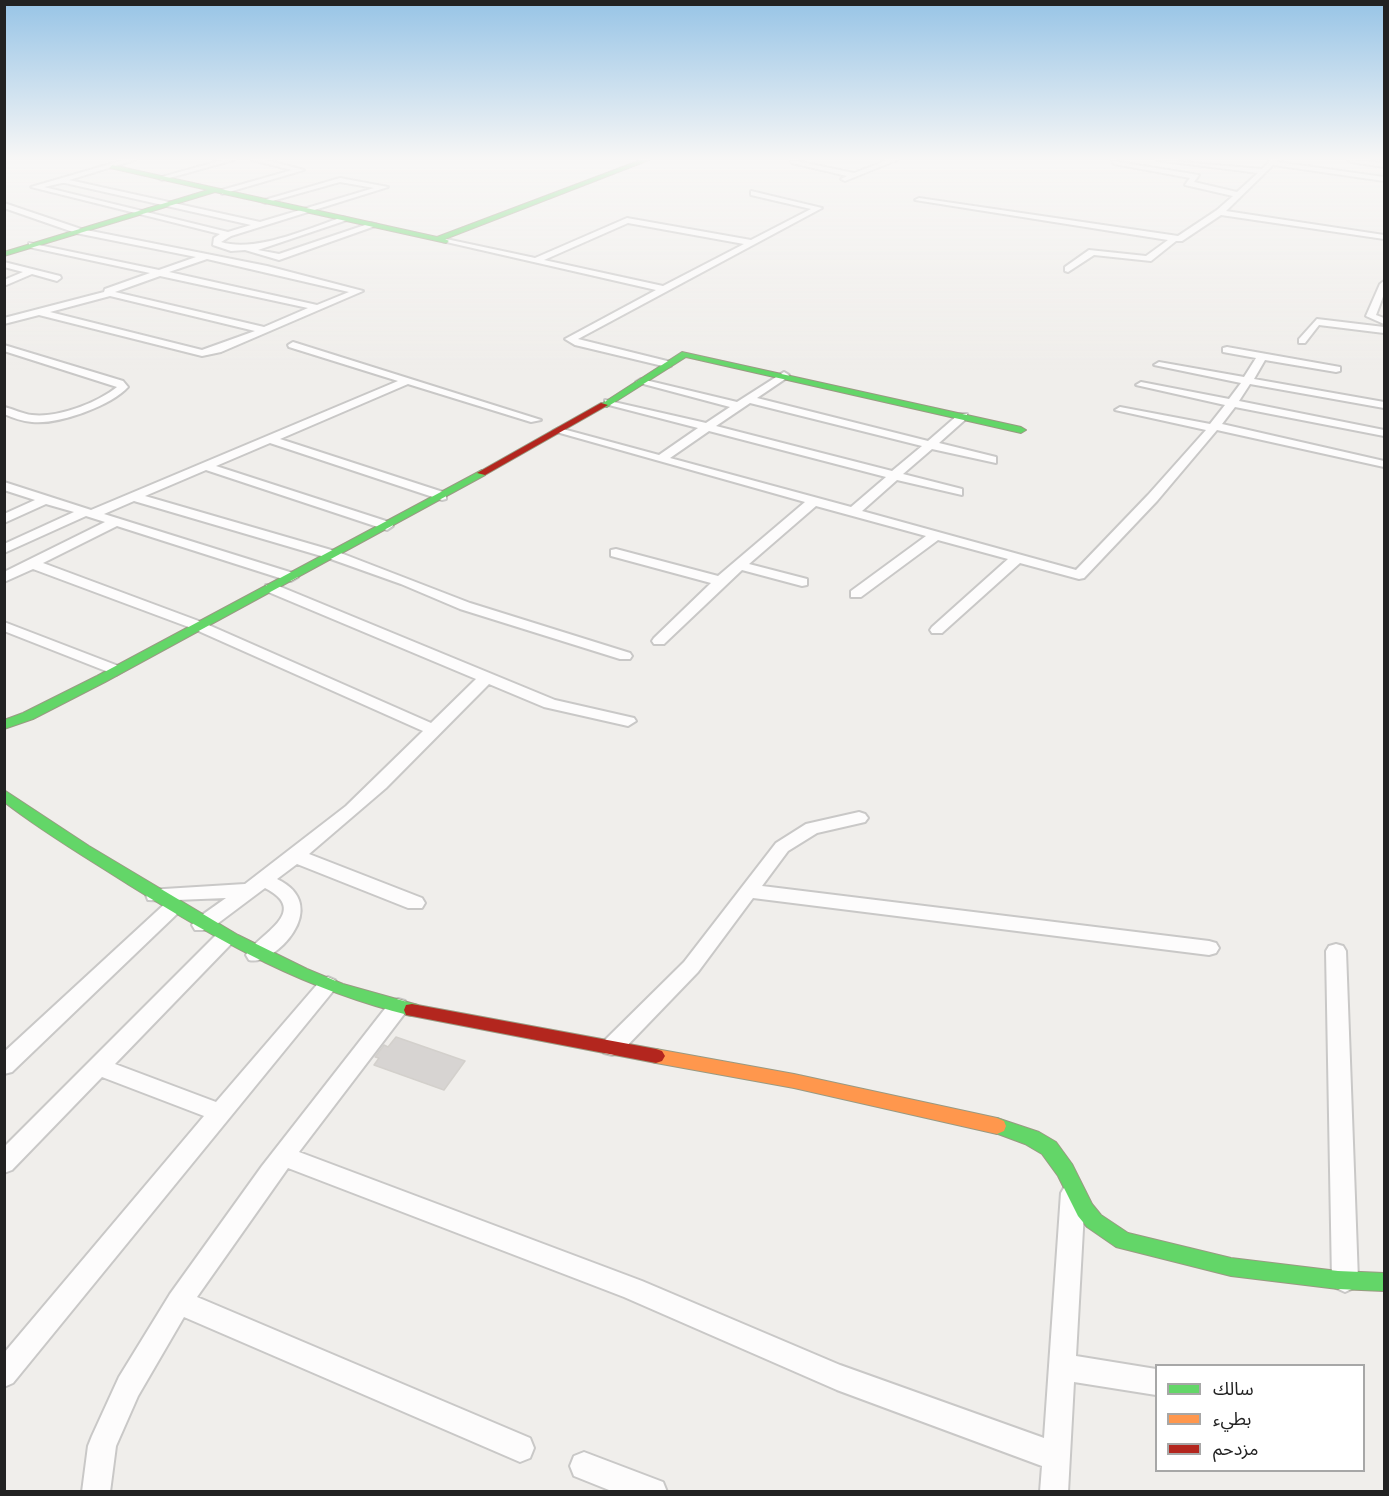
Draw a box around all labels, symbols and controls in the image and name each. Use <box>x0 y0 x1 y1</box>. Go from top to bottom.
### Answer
legend <box>1155 1364 1365 1472</box>
text: سالك <box>1213 1377 1254 1400</box>
text: بطيء <box>1213 1407 1251 1430</box>
text: مزدحم <box>1213 1437 1258 1460</box>

